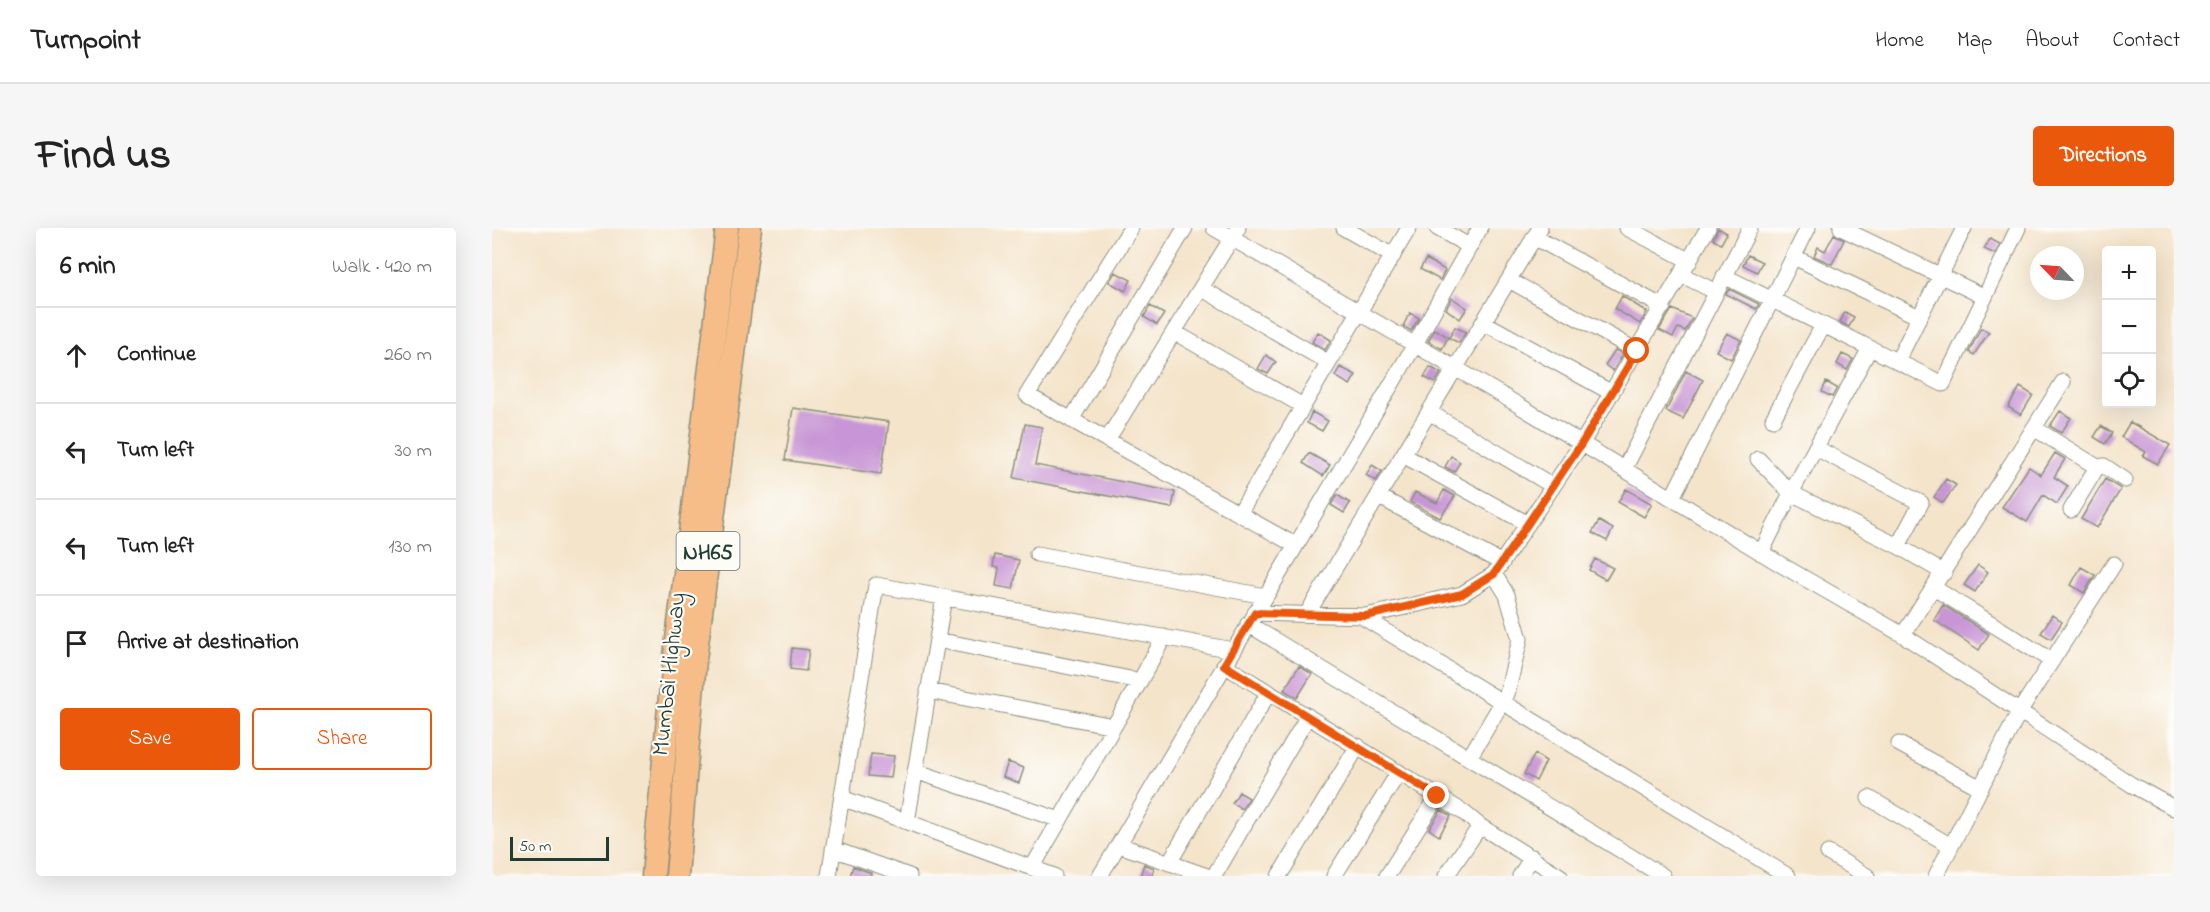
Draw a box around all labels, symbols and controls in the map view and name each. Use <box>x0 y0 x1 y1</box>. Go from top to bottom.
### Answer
text: Turnpoint <box>30 21 141 62</box>
text: Home <box>1875 26 1924 56</box>
text: Map <box>1957 26 1992 56</box>
text: About <box>2025 26 2079 56</box>
text: Contact <box>2112 26 2180 56</box>
text: Find us <box>36 126 171 187</box>
button: Directions <box>2033 126 2174 186</box>
north arrow <box>2030 246 2084 300</box>
map controls <box>2102 246 2156 408</box>
button: + <box>2102 246 2156 300</box>
text: 6 min <box>60 248 116 286</box>
text: Walk · 420 m <box>332 253 432 282</box>
button: − <box>2102 300 2156 354</box>
route start <box>1623 337 1649 363</box>
icon: ahead <box>60 339 93 372</box>
text: Continue <box>117 339 196 371</box>
text: 260 m <box>384 341 432 370</box>
button: locate <box>2102 354 2156 408</box>
icon: left <box>60 435 93 468</box>
text: Turn left <box>117 435 194 467</box>
text: 30 m <box>395 437 432 466</box>
icon: left <box>60 531 93 564</box>
text: Turn left <box>117 531 194 563</box>
road number: NH65 <box>676 532 740 570</box>
text: 130 m <box>388 533 432 562</box>
street label: Mumbai Highway <box>644 591 697 758</box>
icon: arrive <box>60 627 93 660</box>
text: Arrive at destination <box>117 627 299 659</box>
button: Save <box>60 708 240 770</box>
button: Share <box>252 708 432 770</box>
route end <box>1423 782 1449 808</box>
scale bar <box>510 834 609 862</box>
text: 50 m <box>519 835 551 859</box>

